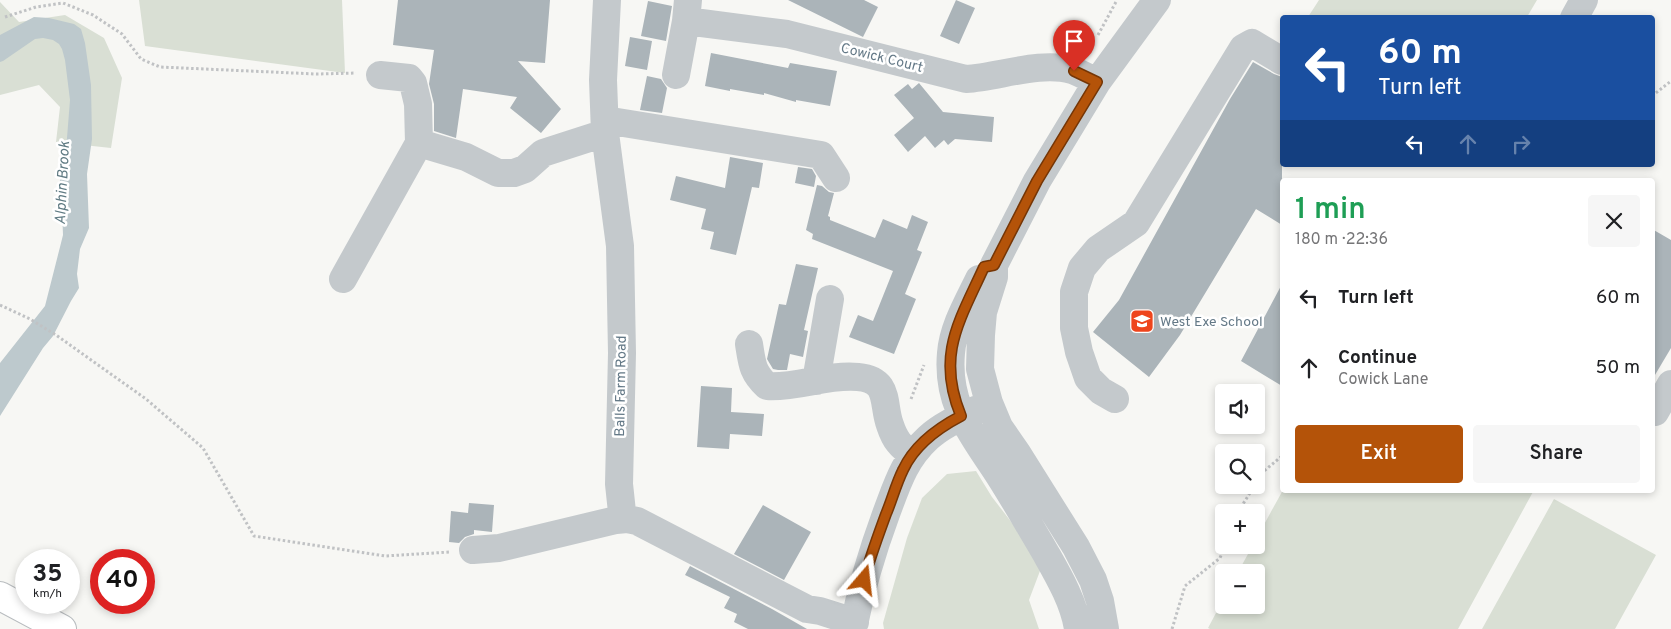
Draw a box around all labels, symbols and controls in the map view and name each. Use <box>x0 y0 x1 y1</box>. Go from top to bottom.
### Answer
pin <box>1053 20 1095 71</box>
icon: arrive <box>1060 27 1088 55</box>
text: 60 m <box>1378 32 1462 76</box>
icon: left <box>1295 35 1360 100</box>
street label: Cowick Court <box>839 40 924 77</box>
text: Turn left <box>1378 75 1461 102</box>
icon: left <box>1401 130 1429 158</box>
icon: ahead <box>1454 130 1482 158</box>
icon: right <box>1507 130 1535 158</box>
water label: Alphin Brook <box>52 140 75 225</box>
text: 1 min <box>1295 192 1366 229</box>
button: close <box>1588 195 1640 247</box>
text: 180 m · 22:36 <box>1295 230 1388 250</box>
icon: left <box>1295 284 1323 312</box>
text: Turn left <box>1338 286 1414 310</box>
text: 60 m <box>1596 286 1640 310</box>
school or university icon: West Exe School <box>1129 308 1155 334</box>
place label: West Exe School <box>1160 314 1263 331</box>
street label: Balls Farm Road <box>612 335 631 437</box>
text: Continue <box>1338 346 1417 370</box>
icon: ahead <box>1295 354 1323 382</box>
text: 50 m <box>1595 356 1640 380</box>
text: Cowick Lane <box>1338 370 1428 390</box>
map controls <box>1215 384 1265 614</box>
button: sound <box>1215 384 1265 434</box>
button: Exit <box>1295 425 1463 483</box>
button: Share <box>1473 425 1640 483</box>
button: search <box>1215 444 1265 494</box>
button: + <box>1215 504 1265 554</box>
speed limit sign: 40 <box>90 549 155 614</box>
position arrow <box>837 553 889 605</box>
text: 35 <box>32 559 63 591</box>
button: − <box>1215 564 1265 614</box>
text: km/h <box>33 586 62 602</box>

